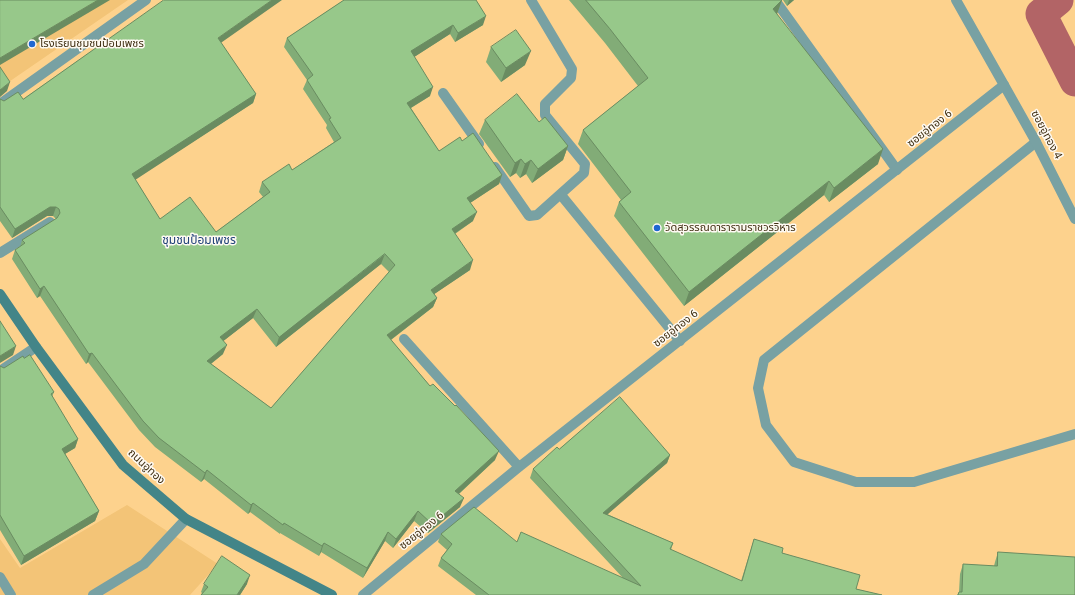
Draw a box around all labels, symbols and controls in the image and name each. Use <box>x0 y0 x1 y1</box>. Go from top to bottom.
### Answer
place label: โรงเรียนชุมชนป้อมเพชร <box>40 37 144 51</box>
marker: โรงเรียนชุมชนป้อมเพชร <box>27 39 37 49</box>
street label: ซอยอู่ทอง 6 <box>905 107 955 151</box>
street label: ซอยอู่ทอง 4 <box>1028 108 1064 162</box>
place label: วัดสุวรรณดารารามราชวรวิหาร <box>665 221 796 235</box>
marker: วัดสุวรรณดารารามราชวรวิหาร <box>652 223 662 233</box>
district label: ชุมชนป้อมเพชร <box>162 234 236 248</box>
street label: ซอยอู่ทอง 6 <box>651 307 701 351</box>
street label: ถนนอู่ทอง <box>125 447 167 487</box>
street label: ซอยอู่ทอง 6 <box>397 509 447 553</box>

